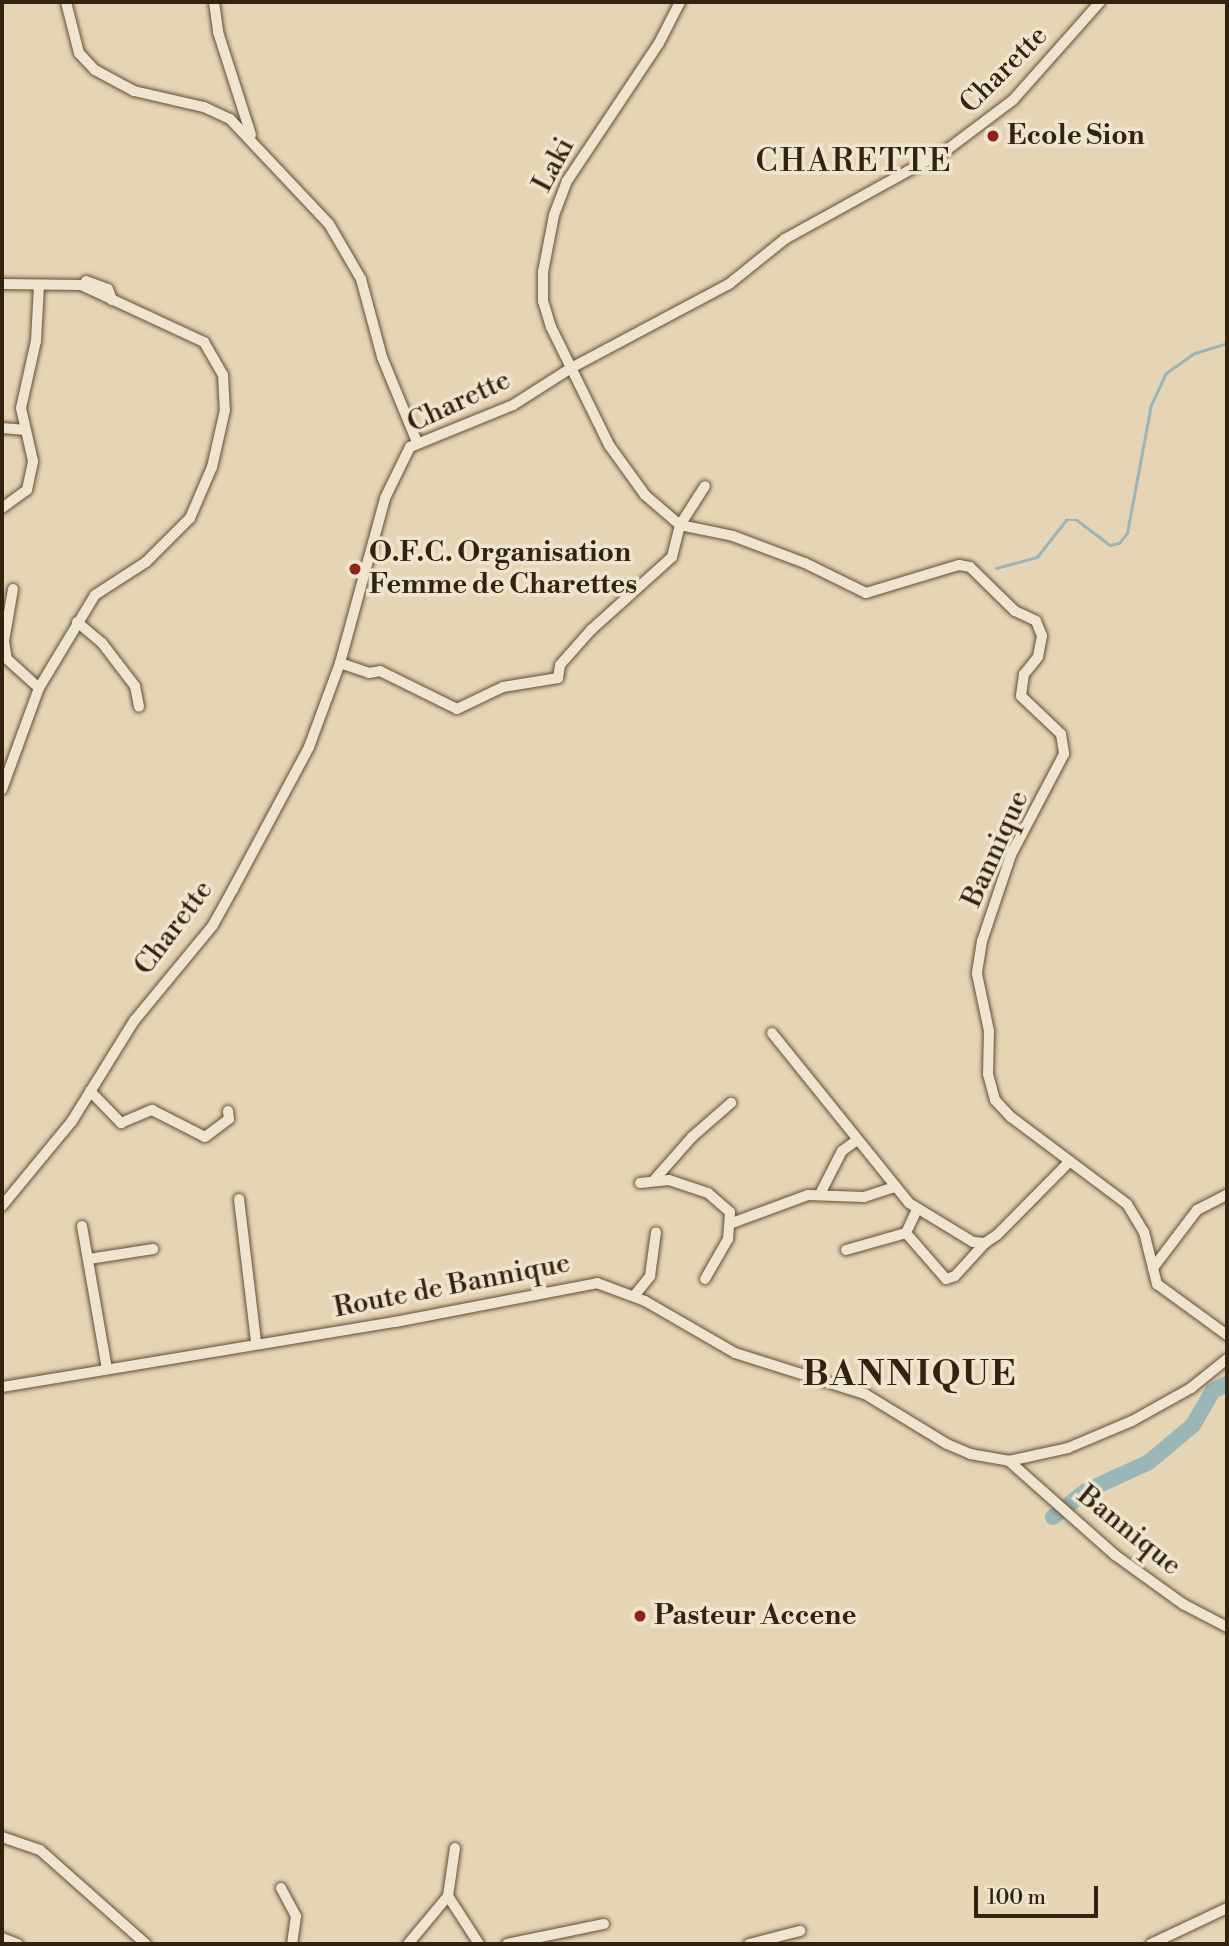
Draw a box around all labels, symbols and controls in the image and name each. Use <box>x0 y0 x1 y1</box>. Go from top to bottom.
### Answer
street label: Charette <box>953 19 1055 121</box>
place label: Ecole Sion <box>1007 119 1145 153</box>
marker: Ecole Sion <box>985 128 1001 144</box>
street label: Laki <box>526 132 582 198</box>
district label: CHARETTE <box>756 142 952 180</box>
street label: Charette <box>402 364 516 440</box>
place label: O.F.C. Organisation Femme de Charettes <box>369 536 637 602</box>
marker: O.F.C. Organisation Femme de Charettes <box>347 561 363 577</box>
street label: Bannique <box>955 786 1037 912</box>
street label: Charette <box>128 874 220 982</box>
street label: Route de Bannique <box>331 1247 573 1325</box>
district label: BANNIQUE <box>804 1354 1016 1396</box>
street label: Bannique <box>1070 1479 1188 1583</box>
place label: Pasteur Accene <box>654 1599 857 1633</box>
marker: Pasteur Accene <box>632 1608 648 1624</box>
scale bar <box>977 1872 1101 1916</box>
text: 100 m <box>987 1885 1046 1911</box>

